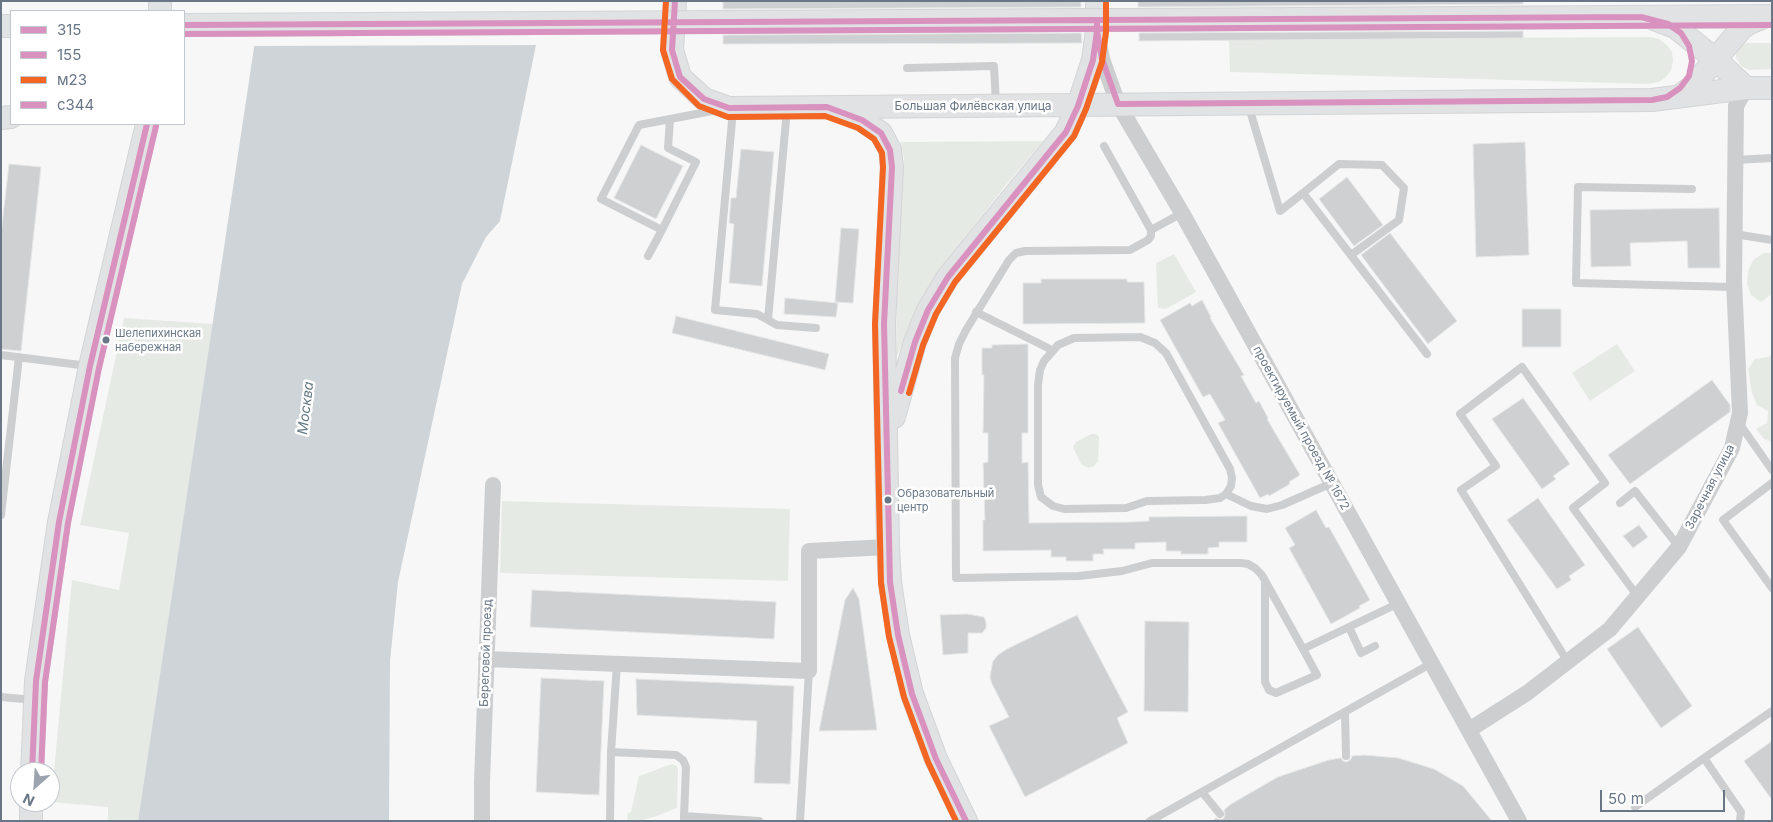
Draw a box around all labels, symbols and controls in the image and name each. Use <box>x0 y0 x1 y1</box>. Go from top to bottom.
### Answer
legend <box>10 10 185 125</box>
text: 315 <box>57 20 82 39</box>
text: 155 <box>57 45 81 64</box>
text: м23 <box>57 70 87 89</box>
text: с344 <box>57 95 94 114</box>
street label: Большая Филёвская улица <box>894 99 1052 113</box>
place label: Шелепихинская набережная <box>115 327 201 353</box>
marker: Шелепихинская набережная <box>101 335 111 345</box>
street label: проектируемый проезд № 1672 <box>1250 343 1352 513</box>
water label: Москва <box>294 381 318 435</box>
street label: Заречная улица <box>1682 442 1738 532</box>
place label: Образовательный центр <box>897 487 994 513</box>
marker: Образовательный центр <box>883 495 893 505</box>
street label: Береговой проезд <box>477 599 495 707</box>
north arrow <box>10 762 60 812</box>
scale bar <box>1603 780 1728 812</box>
text: 50 m <box>1608 789 1644 808</box>
text: N <box>20 790 37 810</box>

